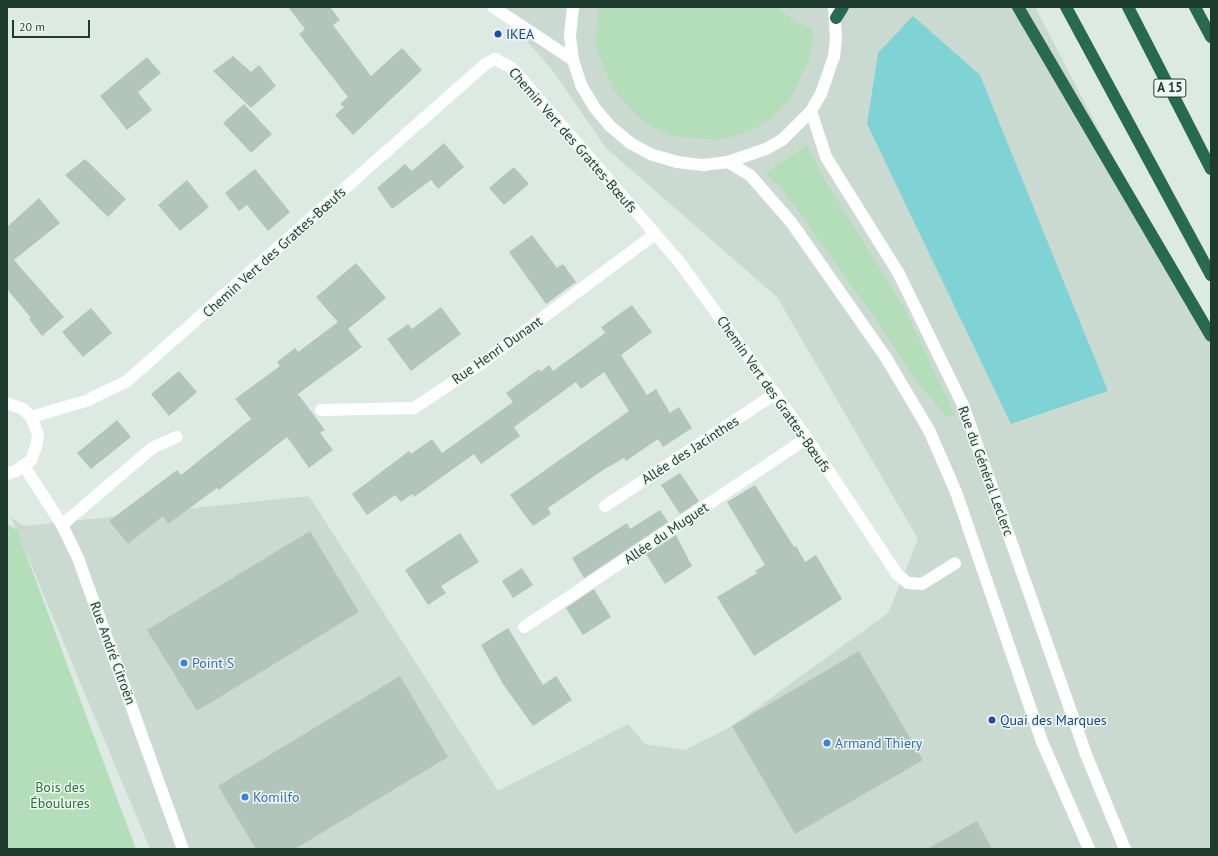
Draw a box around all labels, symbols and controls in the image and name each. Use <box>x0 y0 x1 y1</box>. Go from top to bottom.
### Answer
scale bar <box>14 12 92 38</box>
text: 20 m <box>19 19 45 34</box>
place label: IKEA <box>506 26 534 42</box>
marker: IKEA <box>493 29 503 39</box>
street label: Chemin Vert des Grattes-Bœufs <box>505 64 641 216</box>
road number: A 15 <box>1153 77 1187 99</box>
street label: Chemin Vert des Grattes-Bœufs <box>199 183 349 321</box>
street label: Rue Henri Dunant <box>448 313 546 387</box>
street label: Chemin Vert des Grattes-Bœufs <box>713 313 835 475</box>
street label: Rue du Général Leclerc <box>955 404 1017 538</box>
street label: Allée des Jacinthes <box>638 412 742 488</box>
street label: Allée du Muguet <box>620 498 712 568</box>
street label: Rue André Citroën <box>86 599 140 707</box>
place label: Point S <box>192 655 234 671</box>
marker: Point S <box>179 658 189 668</box>
place label: Quai des Marques <box>1000 712 1107 728</box>
marker: Quai des Marques <box>987 715 997 725</box>
place label: Armand Thiery <box>835 735 923 751</box>
marker: Armand Thiery <box>822 738 832 748</box>
park label: Bois des Éboulures <box>30 779 90 812</box>
place label: Komilfo <box>253 789 299 805</box>
marker: Komilfo <box>240 792 250 802</box>

